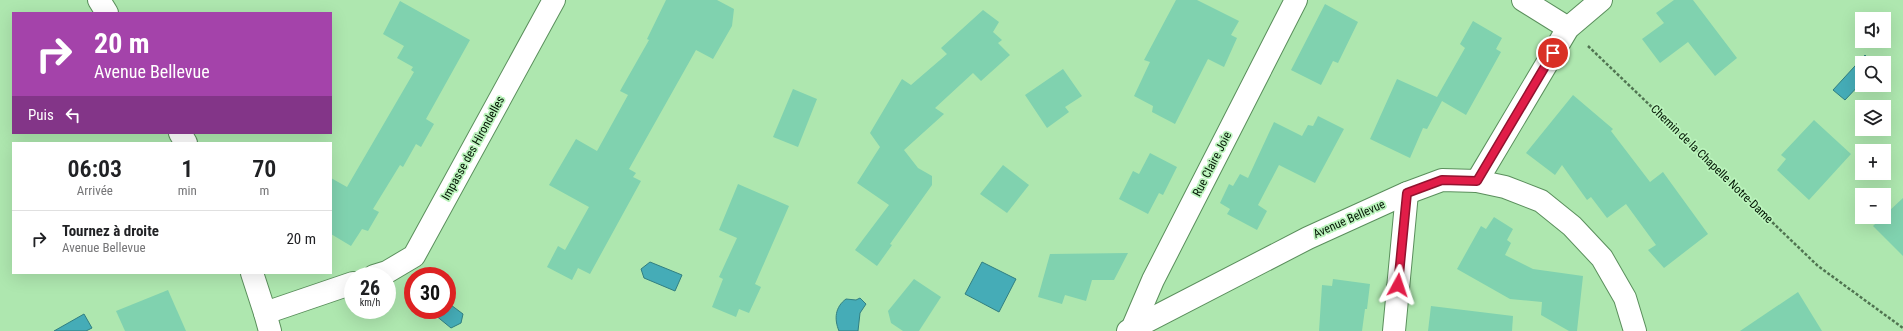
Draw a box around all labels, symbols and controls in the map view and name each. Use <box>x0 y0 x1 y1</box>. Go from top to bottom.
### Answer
map controls <box>1855 12 1891 224</box>
button: sound <box>1855 12 1891 48</box>
text: 20 m <box>94 27 150 60</box>
icon: right <box>28 28 80 80</box>
pin <box>1536 36 1570 70</box>
icon: arrive <box>1542 42 1564 64</box>
button: search <box>1855 56 1891 92</box>
text: Avenue Bellevue <box>94 61 210 82</box>
street label: Impasse des Hirondelles <box>439 94 507 202</box>
button: layers <box>1855 100 1891 136</box>
street label: Chemin de la Chapelle Notre-Dame <box>1648 102 1776 226</box>
icon: left <box>62 104 84 126</box>
text: Puis <box>28 106 54 124</box>
street label: Rue Claire Joie <box>1190 129 1234 199</box>
button: + <box>1855 144 1891 180</box>
text: 06:03 <box>68 155 122 183</box>
text: 1 <box>181 155 193 183</box>
text: 70 <box>252 155 276 183</box>
text: Arrivée <box>77 183 113 198</box>
text: min <box>178 183 197 198</box>
text: m <box>259 183 269 198</box>
button: − <box>1855 188 1891 224</box>
street label: Avenue Bellevue <box>1311 197 1387 241</box>
text: Tournez à droite <box>62 222 159 240</box>
icon: right <box>28 228 50 250</box>
text: 20 m <box>286 230 316 248</box>
text: Avenue Bellevue <box>62 240 146 255</box>
position arrow <box>1377 264 1419 306</box>
speed limit sign: 30 <box>404 267 456 319</box>
text: 26 <box>360 276 380 300</box>
text: km/h <box>360 297 380 308</box>

